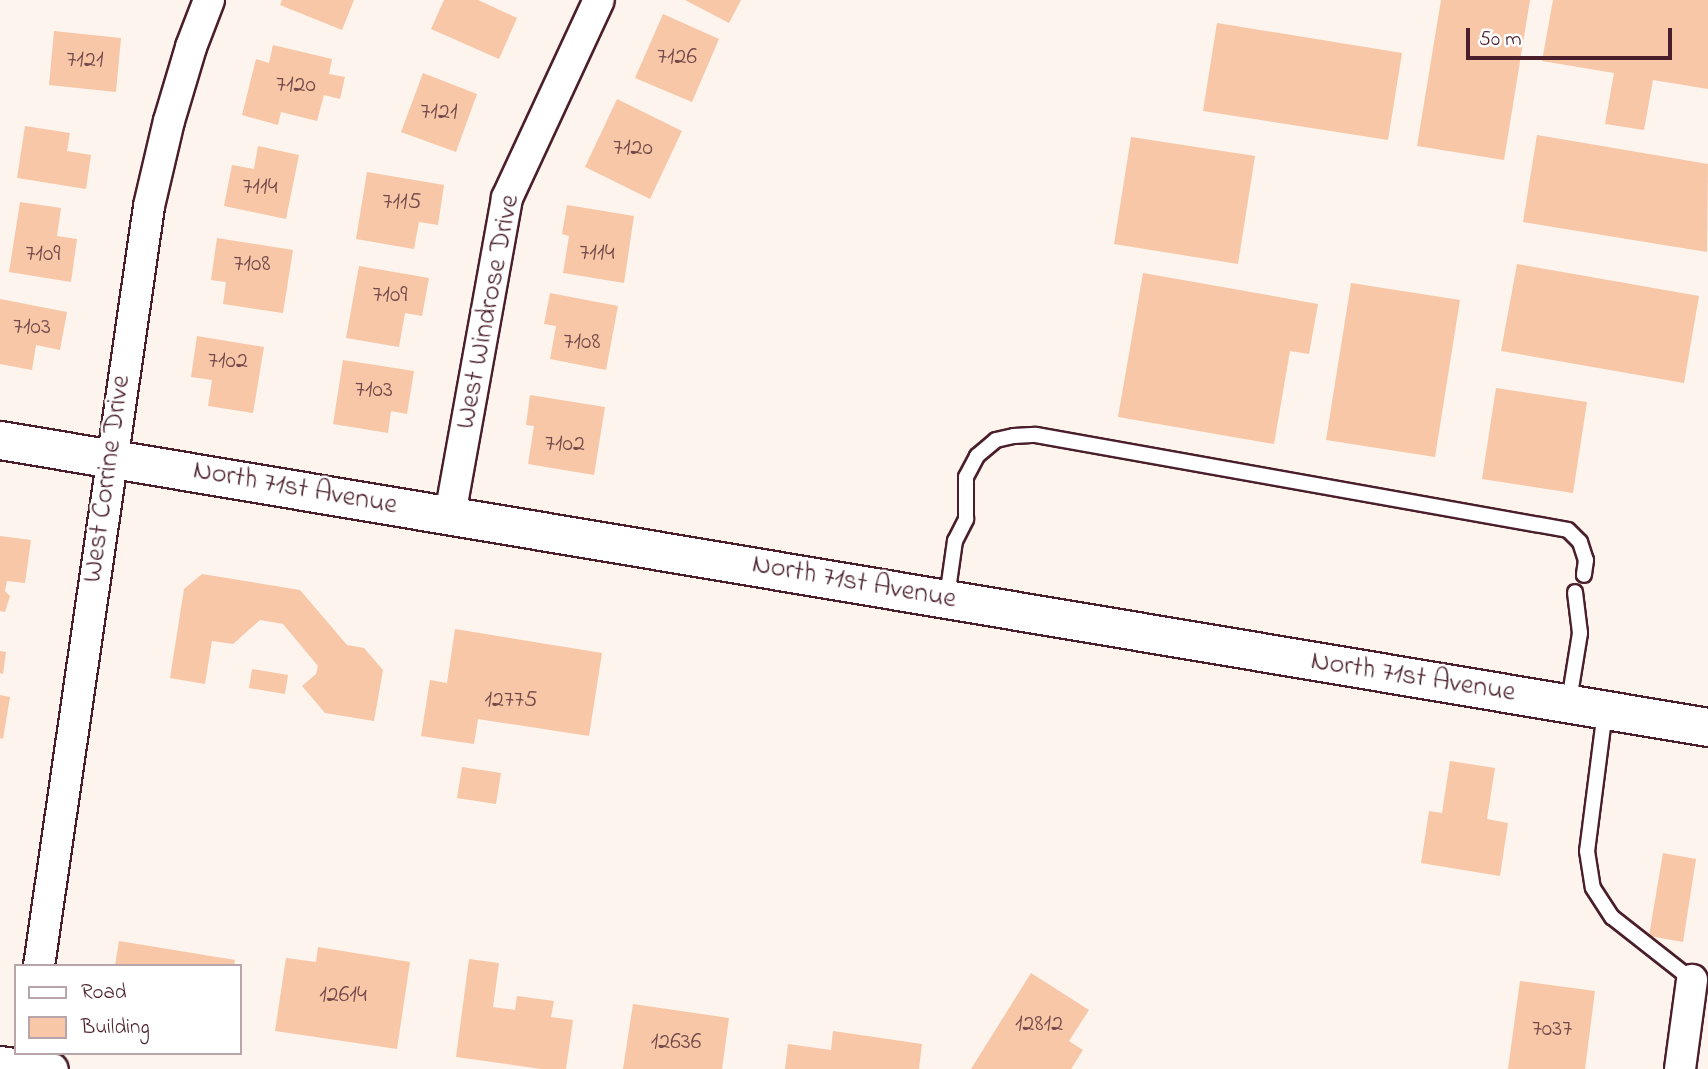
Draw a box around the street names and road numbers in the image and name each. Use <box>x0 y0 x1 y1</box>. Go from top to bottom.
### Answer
street label: West Windrose Drive <box>450 192 528 432</box>
street label: West Corrine Drive <box>77 373 139 585</box>
street label: North 71st Avenue <box>190 455 400 523</box>
street label: North 71st Avenue <box>749 549 959 617</box>
street label: North 71st Avenue <box>1308 645 1518 711</box>

